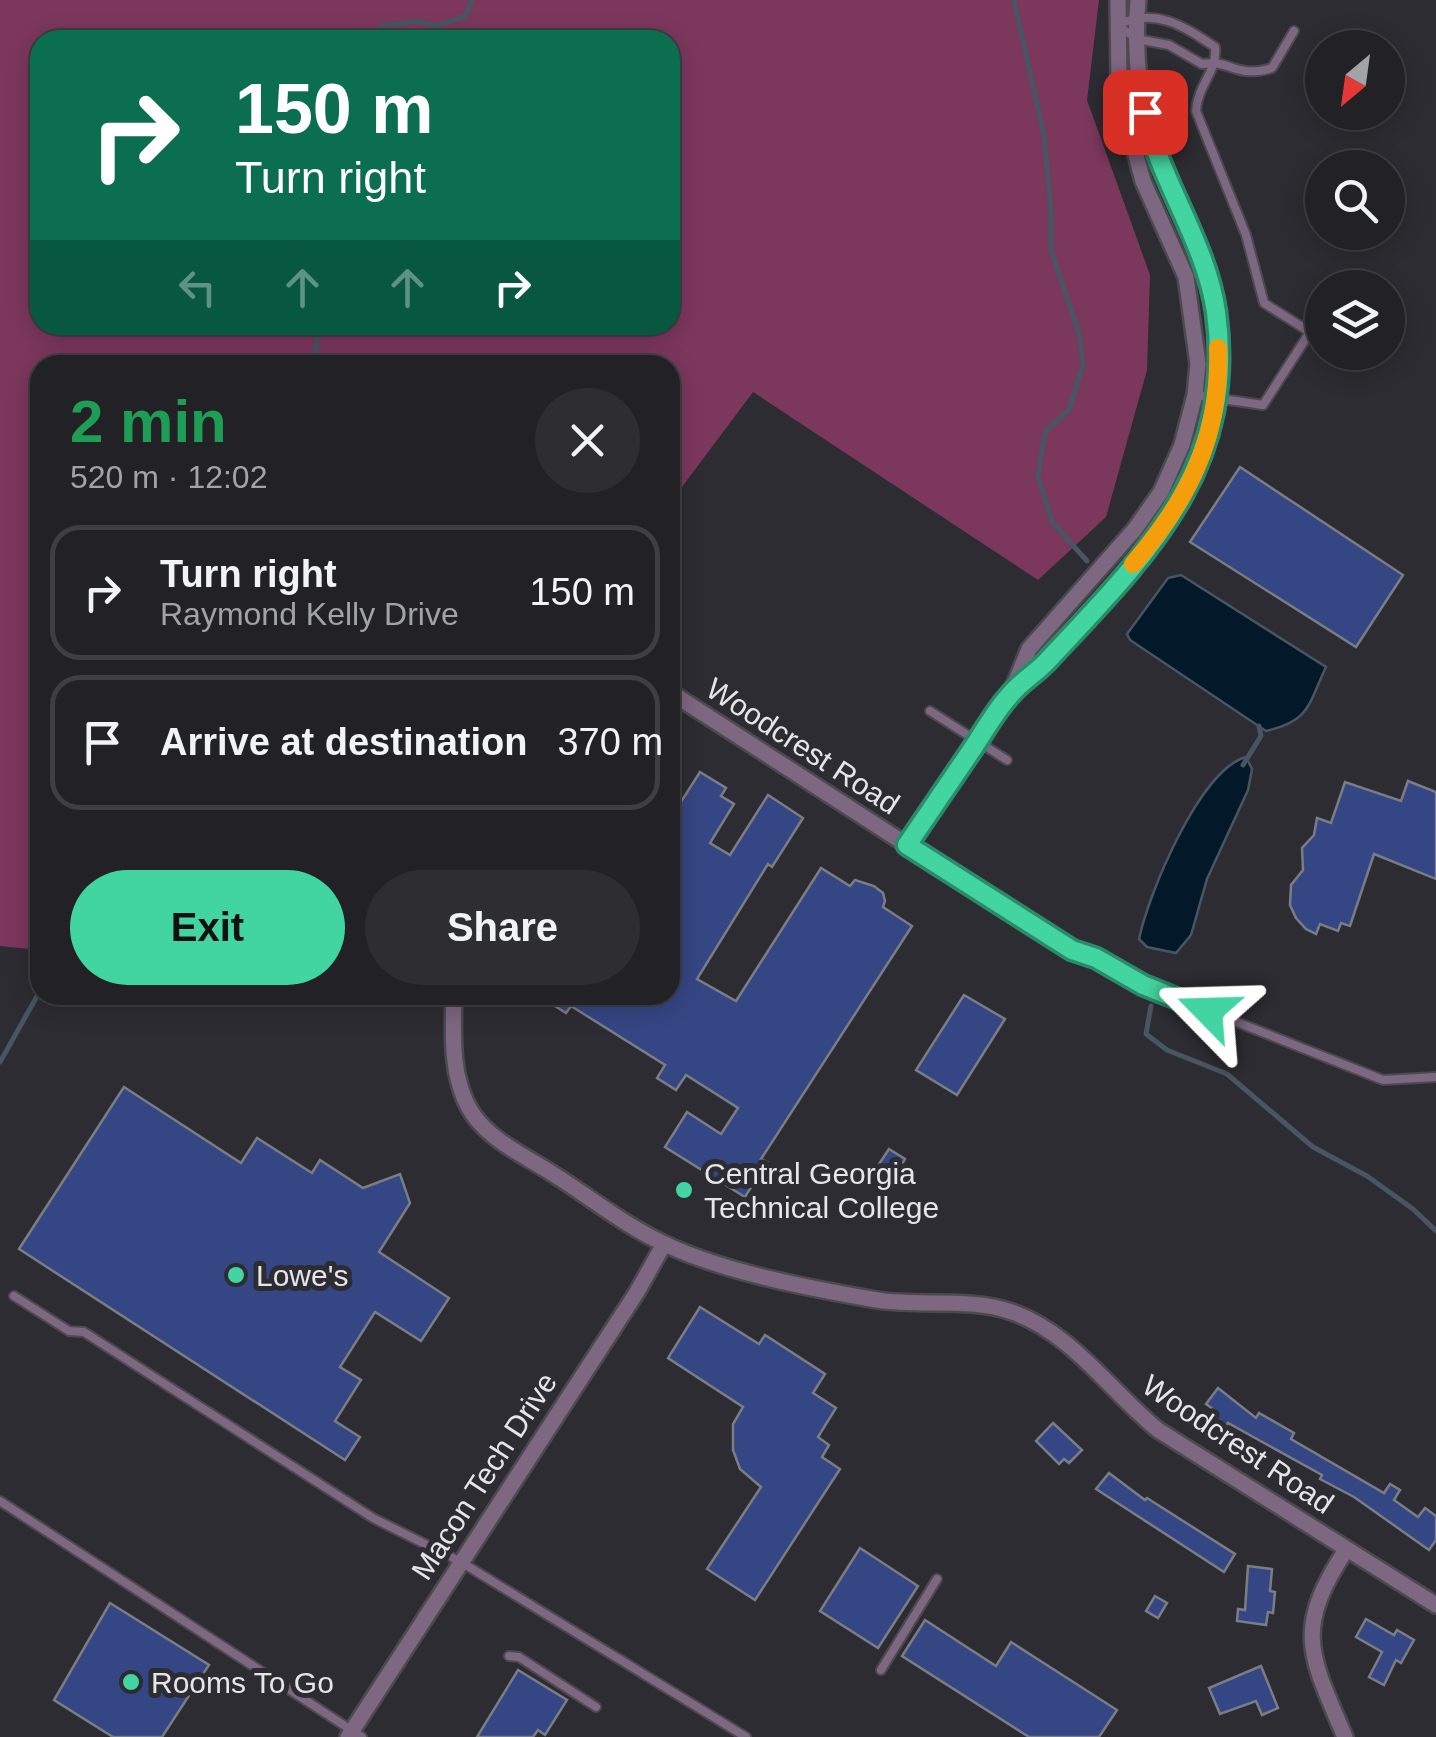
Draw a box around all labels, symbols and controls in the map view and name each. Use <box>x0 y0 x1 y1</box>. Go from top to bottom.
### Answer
north arrow <box>1305 30 1405 130</box>
map controls <box>1305 30 1405 370</box>
icon: right <box>70 70 200 200</box>
text: 150 m <box>235 70 433 148</box>
pin <box>1103 70 1188 155</box>
icon: arrive <box>1118 85 1173 140</box>
button: search <box>1305 150 1405 250</box>
text: Turn right <box>235 152 426 203</box>
icon: left <box>170 260 225 315</box>
icon: ahead <box>275 260 330 315</box>
icon: ahead <box>380 260 435 315</box>
icon: right <box>485 260 540 315</box>
button: layers <box>1305 270 1405 370</box>
text: 2 min <box>70 388 227 455</box>
button: close <box>535 388 640 493</box>
text: 520 m · 12:02 <box>70 459 267 495</box>
text: Turn right <box>160 553 337 595</box>
icon: right <box>75 565 130 620</box>
text: 150 m <box>529 571 635 613</box>
text: Raymond Kelly Drive <box>160 596 459 632</box>
street label: Woodcrest Road <box>701 671 905 821</box>
icon: arrive <box>75 715 130 770</box>
text: Arrive at destination <box>160 721 527 763</box>
text: 370 m <box>557 721 663 763</box>
button: Exit <box>70 870 345 985</box>
button: Share <box>365 870 640 985</box>
position arrow <box>1156 959 1260 1063</box>
place label: Central Georgia Technical College <box>704 1157 939 1224</box>
marker: Central Georgia Technical College <box>673 1179 695 1201</box>
place label: Lowe's <box>256 1259 348 1292</box>
marker: Lowe's <box>225 1264 247 1286</box>
street label: Macon Tech Drive <box>405 1367 563 1585</box>
street label: Woodcrest Road <box>1136 1368 1340 1520</box>
place label: Rooms To Go <box>151 1666 334 1699</box>
marker: Rooms To Go <box>120 1671 142 1693</box>

